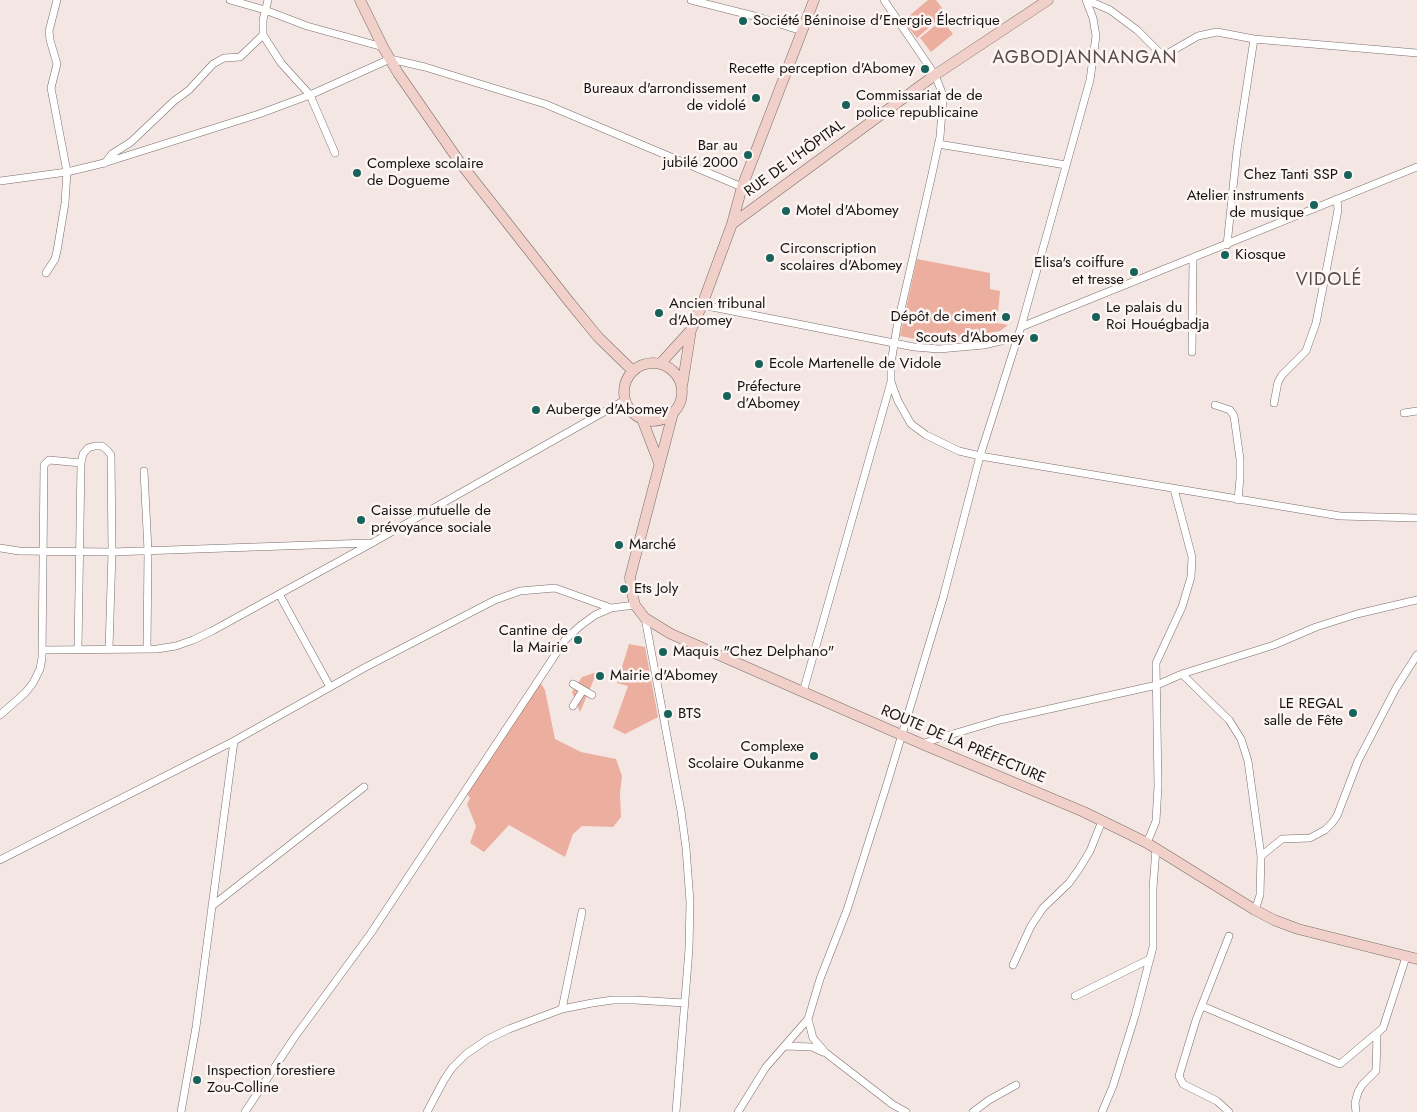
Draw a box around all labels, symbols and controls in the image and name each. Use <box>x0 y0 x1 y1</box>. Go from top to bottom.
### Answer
place label: Société Béninoise d'Energie Électrique <box>753 12 1000 30</box>
marker: Société Béninoise d'Energie Électrique <box>737 15 749 27</box>
district label: AGBODJANNANGAN <box>991 48 1179 70</box>
place label: Recette perception d'Abomey <box>729 60 915 78</box>
marker: Recette perception d'Abomey <box>919 63 931 75</box>
place label: Bureaux d'arrondissement de vidolé <box>583 80 746 115</box>
place label: Commissariat de de police republicaine <box>856 87 982 122</box>
marker: Bureaux d'arrondissement de vidolé <box>750 92 762 104</box>
marker: Commissariat de de police republicaine <box>840 99 852 111</box>
street label: RUE DE L'HÔPITAL <box>741 117 849 201</box>
place label: Bar au jubilé 2000 <box>663 137 738 172</box>
marker: Bar au jubilé 2000 <box>742 149 754 161</box>
place label: Complexe scolaire de Dogueme <box>367 155 484 190</box>
place label: Chez Tanti SSP <box>1244 166 1338 184</box>
marker: Complexe scolaire de Dogueme <box>351 167 363 179</box>
marker: Chez Tanti SSP <box>1342 169 1354 181</box>
place label: Atelier instruments de musique <box>1187 187 1304 222</box>
marker: Atelier instruments de musique <box>1308 199 1320 211</box>
place label: Motel d'Abomey <box>796 202 899 220</box>
marker: Motel d'Abomey <box>780 205 792 217</box>
place label: Circonscription scolaires d'Abomey <box>780 240 902 275</box>
place label: Kiosque <box>1235 246 1286 264</box>
marker: Kiosque <box>1219 249 1231 261</box>
marker: Circonscription scolaires d'Abomey <box>764 252 776 264</box>
place label: Elisa's coiffure et tresse <box>1034 254 1124 289</box>
marker: Elisa's coiffure et tresse <box>1128 266 1140 278</box>
district label: VIDOLÉ <box>1295 270 1363 292</box>
place label: Ancien tribunal d'Abomey <box>669 295 766 330</box>
place label: Le palais du Roi Houégbadja <box>1106 299 1209 334</box>
marker: Ancien tribunal d'Abomey <box>653 307 665 319</box>
place label: Dépôt de ciment <box>890 308 996 326</box>
marker: Dépôt de ciment <box>1000 311 1012 323</box>
marker: Le palais du Roi Houégbadja <box>1090 311 1102 323</box>
place label: Scouts d'Abomey <box>915 329 1024 347</box>
marker: Scouts d'Abomey <box>1028 332 1040 344</box>
place label: Ecole Martenelle de Vidole <box>769 355 941 373</box>
marker: Ecole Martenelle de Vidole <box>753 358 765 370</box>
place label: Préfecture d’Abomey <box>737 378 801 413</box>
marker: Préfecture d’Abomey <box>721 390 733 402</box>
place label: Auberge d'Abomey <box>546 401 668 419</box>
marker: Auberge d'Abomey <box>530 404 542 416</box>
place label: Caisse mutuelle de prévoyance sociale <box>371 502 491 537</box>
marker: Caisse mutuelle de prévoyance sociale <box>355 514 367 526</box>
place label: Marché <box>629 536 676 554</box>
marker: Marché <box>613 539 625 551</box>
place label: Ets Joly <box>634 580 678 598</box>
marker: Ets Joly <box>618 583 630 595</box>
place label: Cantine de la Mairie <box>499 622 568 657</box>
marker: Cantine de la Mairie <box>572 634 584 646</box>
place label: Maquis "Chez Delphano" <box>673 643 834 661</box>
marker: Maquis "Chez Delphano" <box>657 646 669 658</box>
place label: Mairie d'Abomey <box>610 667 718 685</box>
marker: Mairie d'Abomey <box>594 670 606 682</box>
place label: LE REGAL salle de Fête <box>1264 695 1343 730</box>
street label: ROUTE DE LA PRÉFECTURE <box>878 702 1048 788</box>
place label: BTS <box>678 705 701 723</box>
marker: LE REGAL salle de Fête <box>1347 707 1359 719</box>
marker: BTS <box>662 708 674 720</box>
place label: Complexe Scolaire Oukanme <box>688 738 804 773</box>
marker: Complexe Scolaire Oukanme <box>808 750 820 762</box>
place label: Inspection forestiere Zou-Colline <box>207 1062 335 1097</box>
marker: Inspection forestiere Zou-Colline <box>191 1074 203 1086</box>

